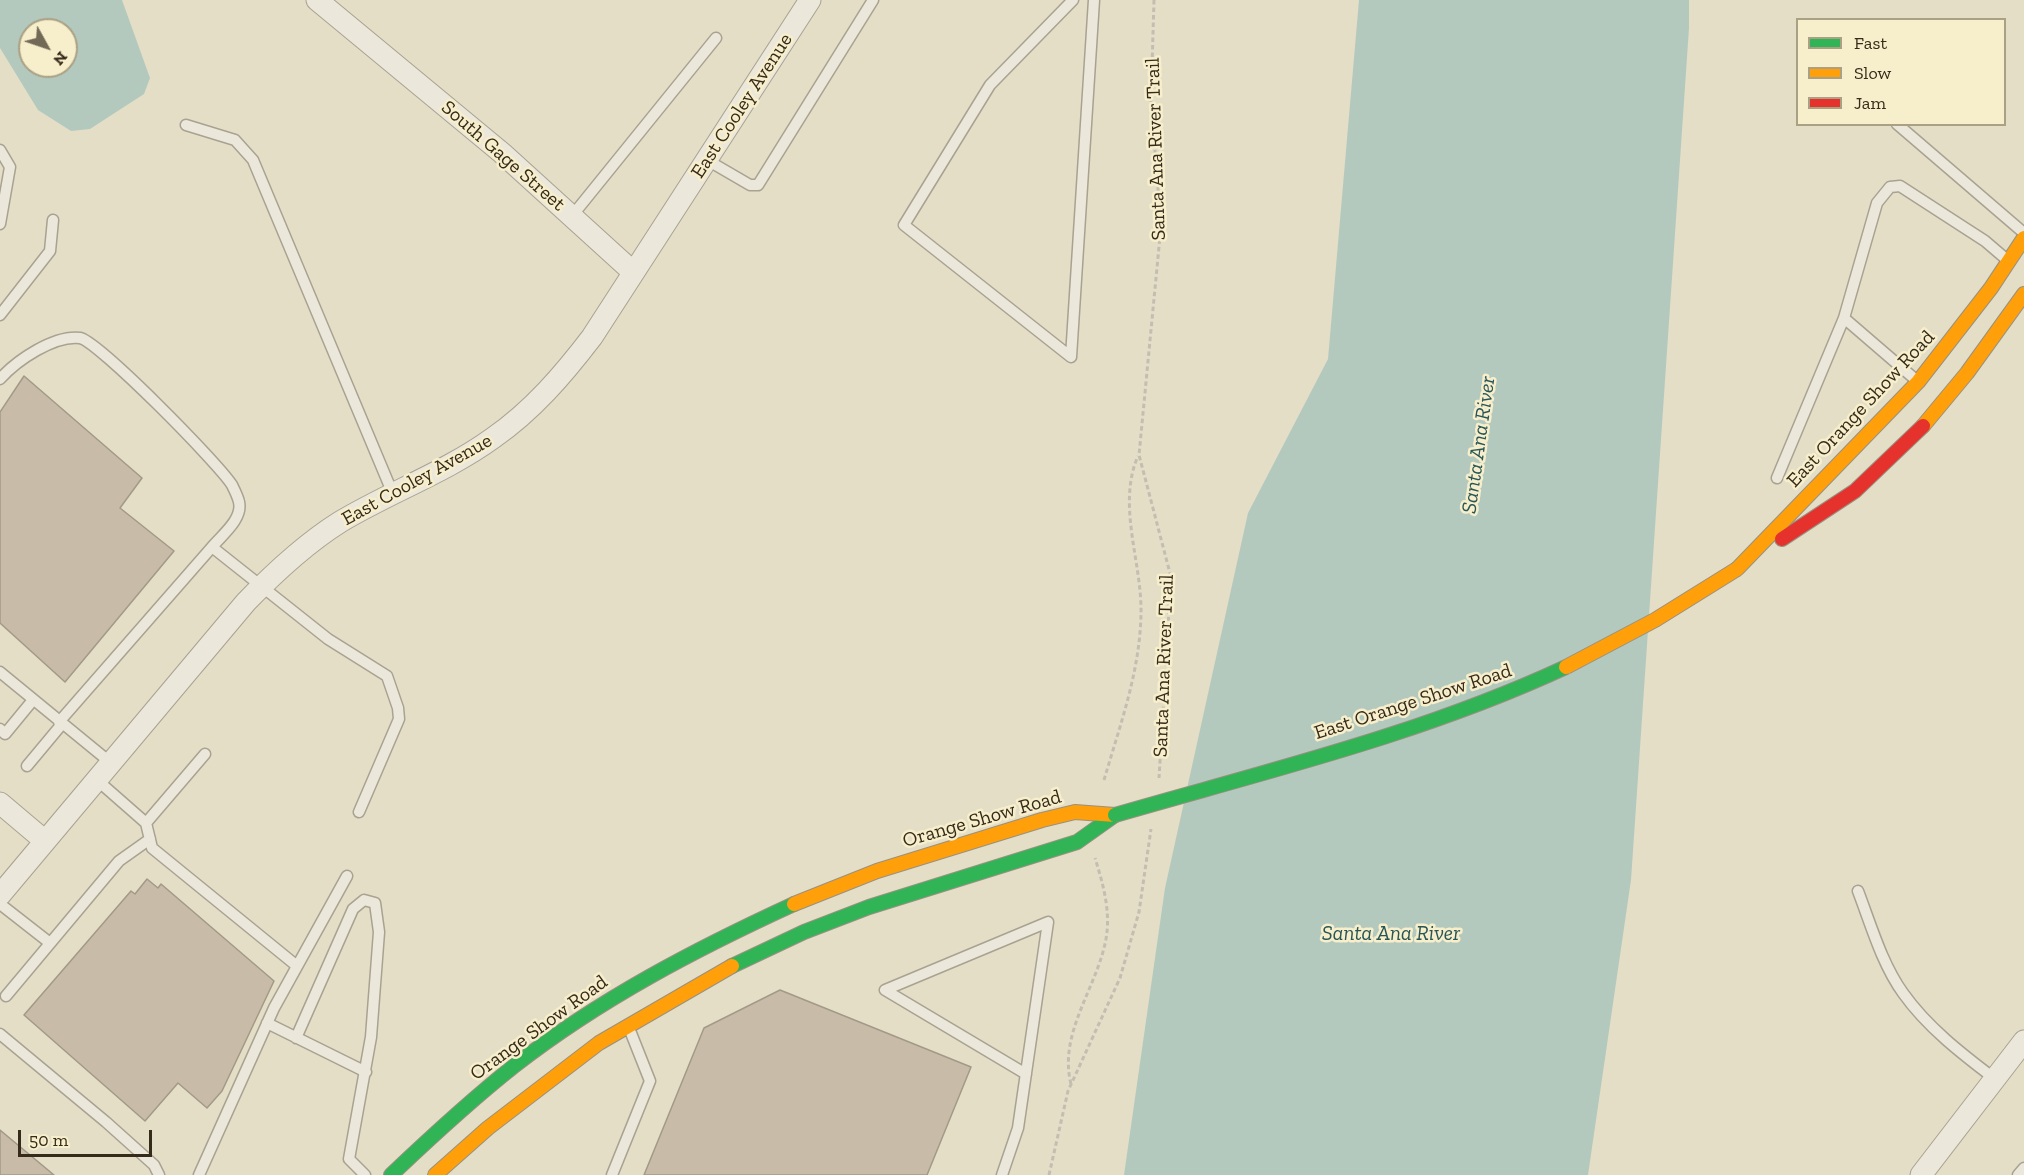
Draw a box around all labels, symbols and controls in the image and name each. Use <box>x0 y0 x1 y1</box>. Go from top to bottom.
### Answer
north arrow <box>18 18 78 78</box>
legend <box>1796 18 2006 126</box>
street label: East Cooley Avenue <box>686 29 798 183</box>
text: Fast <box>1854 32 1887 54</box>
text: N <box>49 48 72 69</box>
street label: Santa Ana River Trail <box>1141 57 1171 241</box>
text: Slow <box>1854 62 1891 84</box>
text: Jam <box>1854 92 1886 114</box>
street label: South Gage Street <box>436 96 570 216</box>
street label: East Orange Show Road <box>1782 326 1940 492</box>
water label: Santa Ana River <box>1457 375 1501 515</box>
street label: East Cooley Avenue <box>338 429 496 531</box>
street label: Santa Ana River Trail <box>1149 574 1179 758</box>
street label: East Orange Show Road <box>1311 659 1515 745</box>
street label: Orange Show Road <box>900 785 1064 853</box>
water label: Santa Ana River <box>1322 921 1460 947</box>
street label: Orange Show Road <box>466 970 612 1086</box>
scale bar <box>21 1118 154 1156</box>
text: 50 m <box>29 1129 68 1151</box>

